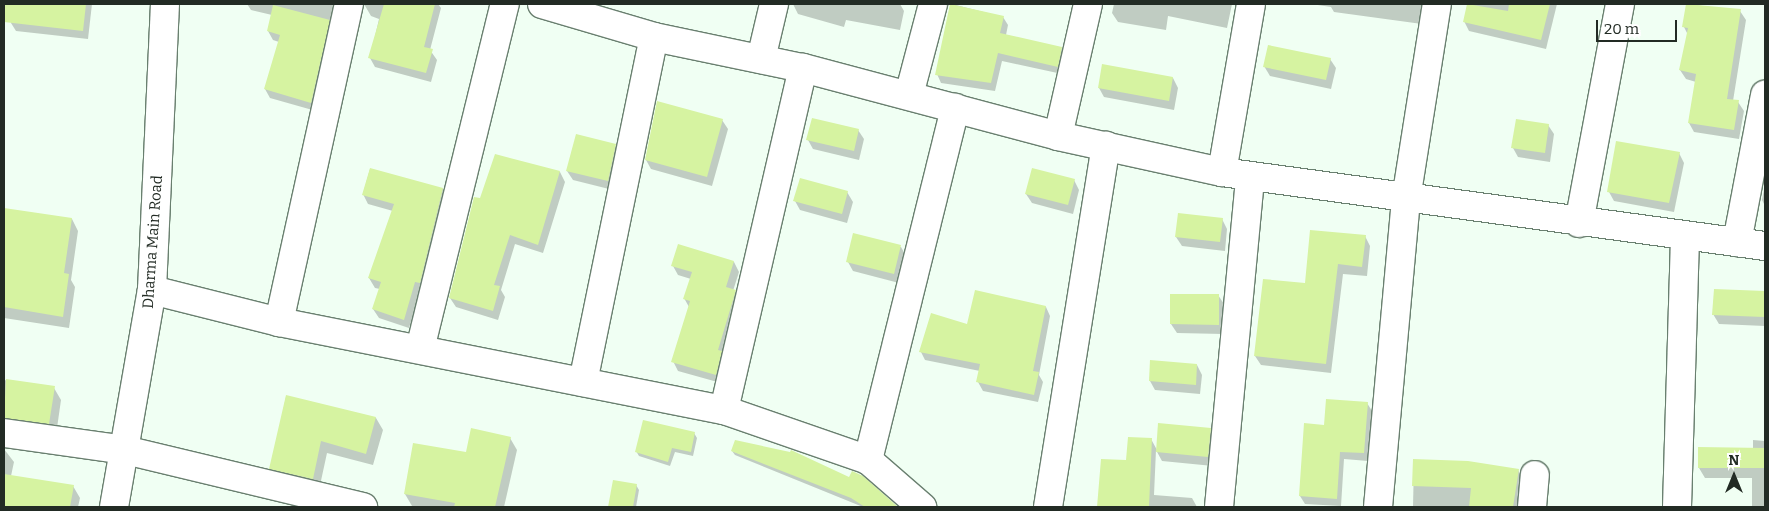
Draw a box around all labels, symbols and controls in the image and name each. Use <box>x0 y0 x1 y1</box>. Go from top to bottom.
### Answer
scale bar <box>1599 10 1680 42</box>
text: 20 m <box>1604 20 1639 38</box>
street label: Dharma Main Road <box>139 175 167 309</box>
north arrow <box>1709 451 1759 501</box>
text: N <box>1729 452 1739 469</box>

